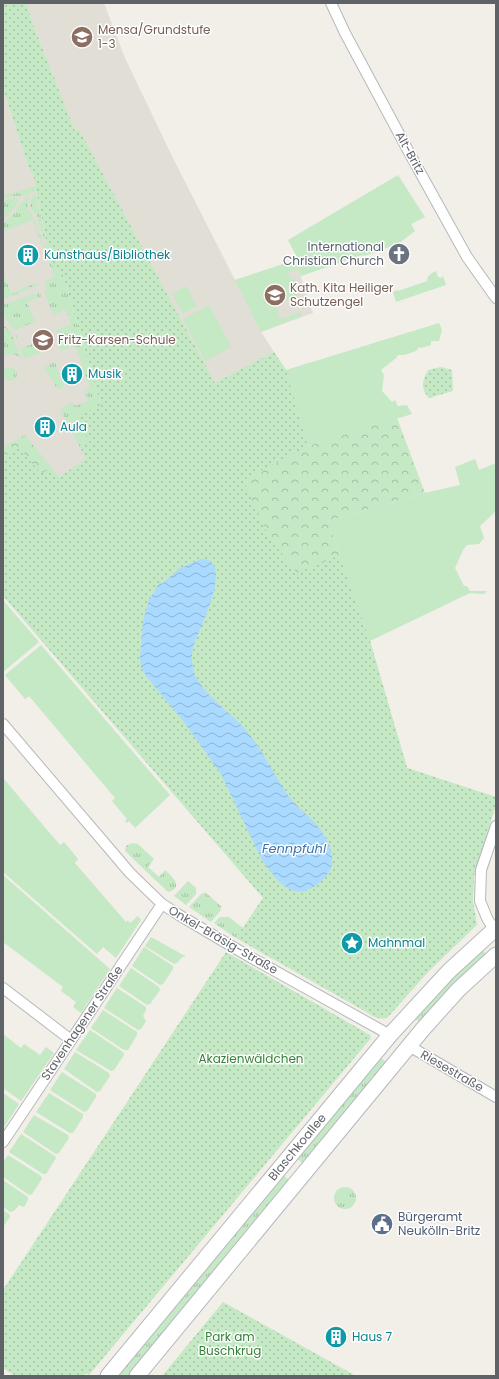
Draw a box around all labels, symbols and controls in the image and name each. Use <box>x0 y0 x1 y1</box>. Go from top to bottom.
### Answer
place label: Mensa/Grundstufe 1-3 <box>98 21 211 52</box>
school or university icon: Mensa/Grundstufe 1-3 <box>69 24 95 50</box>
street label: Alt-Britz <box>392 128 429 177</box>
place label: International Christian Church <box>283 238 384 269</box>
church icon: International Christian Church <box>386 241 412 267</box>
building icon: Kunsthaus/Bibliothek <box>15 242 41 268</box>
place label: Kunsthaus/Bibliothek <box>44 246 171 263</box>
place label: Kath. Kita Heiliger Schutzengel <box>290 279 394 310</box>
school or university icon: Kath. Kita Heiliger Schutzengel <box>262 282 288 308</box>
school or university icon: Fritz-Karsen-Schule <box>30 327 56 353</box>
place label: Fritz-Karsen-Schule <box>58 331 176 348</box>
building icon: Musik <box>59 361 85 387</box>
place label: Musik <box>88 365 122 382</box>
building icon: Aula <box>32 414 58 440</box>
place label: Aula <box>60 418 87 435</box>
water label: Fennpfuhl <box>262 839 327 858</box>
street label: Onkel-Bräsig-Straße <box>165 901 281 978</box>
place icon: Mahnmal <box>339 930 365 956</box>
place label: Mahnmal <box>368 934 425 951</box>
street label: Stavenhagener Straße <box>37 962 126 1083</box>
street label: Riesestraße <box>418 1046 487 1095</box>
park label: Akazienwäldchen <box>198 1050 304 1067</box>
street label: Blaschkoallee <box>264 1110 330 1184</box>
place label: Bürgeramt Neukölln-Britz <box>398 1208 480 1239</box>
public building icon: Bürgeramt Neukölln-Britz <box>369 1211 395 1237</box>
building icon: Haus 7 <box>323 1324 349 1350</box>
park label: Park am Buschkrug <box>199 1328 261 1359</box>
place label: Haus 7 <box>352 1328 393 1345</box>

